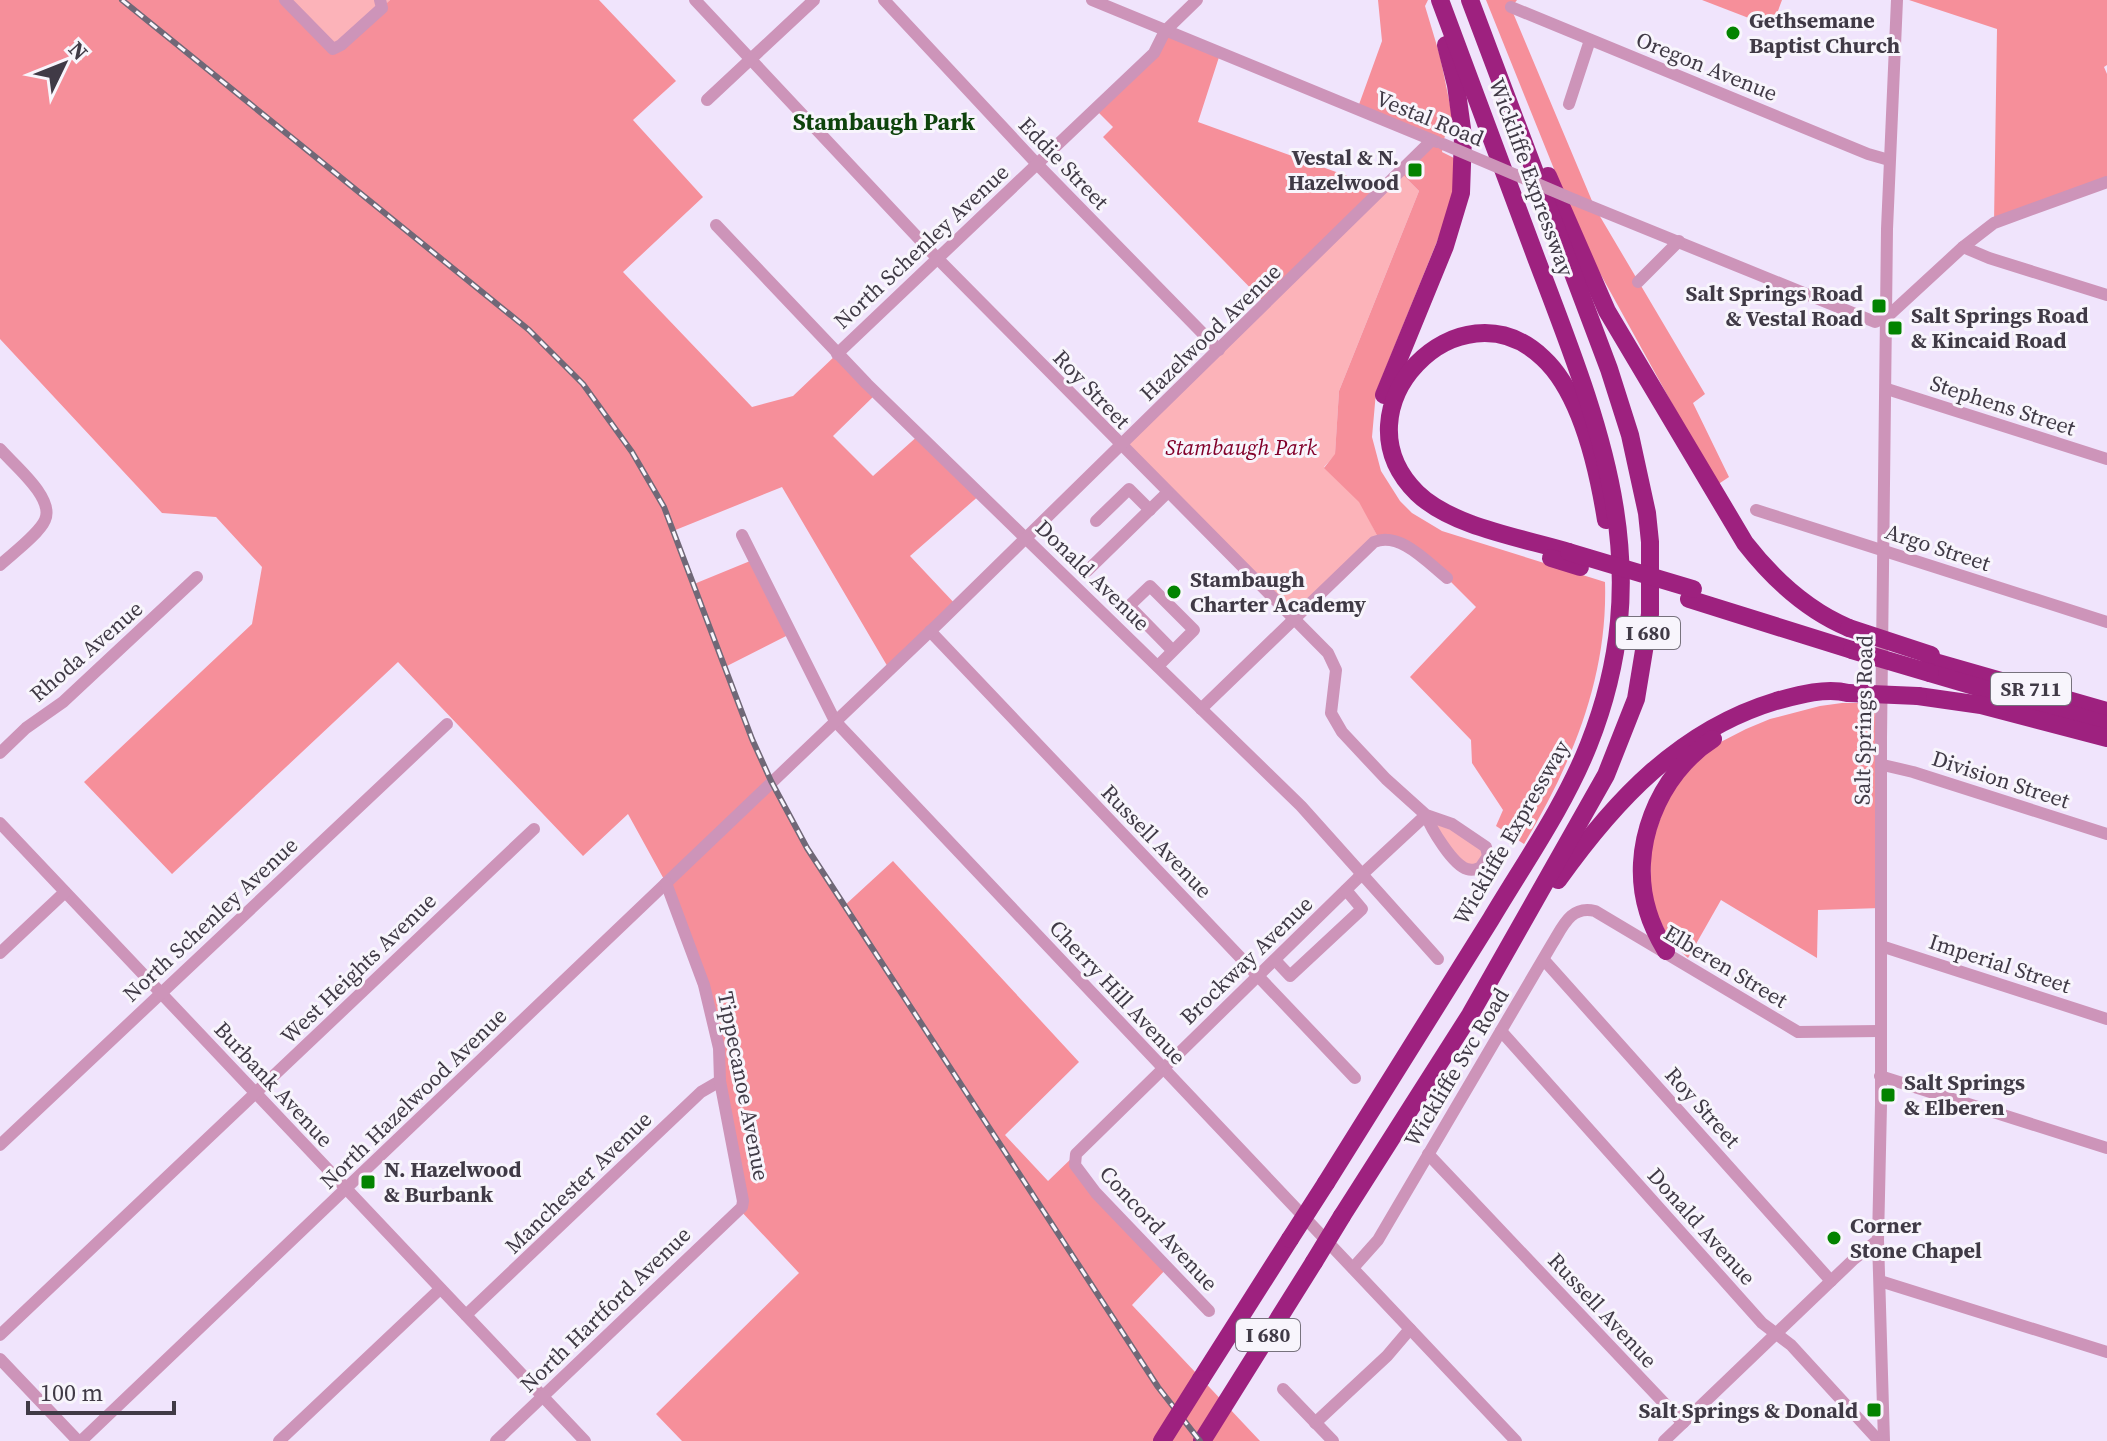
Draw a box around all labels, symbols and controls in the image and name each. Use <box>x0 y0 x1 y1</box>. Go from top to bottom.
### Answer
place label: Gethsemane Baptist Church <box>1749 5 1900 60</box>
north arrow <box>24 24 104 104</box>
street label: Oregon Avenue <box>1632 24 1782 108</box>
marker: Gethsemane Baptist Church <box>1724 24 1742 42</box>
text: N <box>62 34 95 66</box>
street label: Wickliffe Expressway <box>1482 74 1582 281</box>
street label: Vestal Road <box>1372 83 1489 153</box>
district label: Stambaugh Park <box>793 105 976 138</box>
street label: Eddie Street <box>1012 110 1116 216</box>
place label: Vestal & N. Hazelwood <box>1288 142 1399 197</box>
street label: North Schenley Avenue <box>827 157 1015 335</box>
marker: Vestal & N. Hazelwood <box>1406 161 1424 179</box>
street label: Hazelwood Avenue <box>1133 257 1287 407</box>
place label: Salt Springs Road & Vestal Road <box>1686 278 1863 333</box>
marker: Salt Springs Road & Vestal Road <box>1870 297 1888 315</box>
place label: Salt Springs Road & Kincaid Road <box>1911 300 2088 355</box>
marker: Salt Springs Road & Kincaid Road <box>1886 319 1904 337</box>
street label: Roy Street <box>1047 343 1138 436</box>
street label: Stephens Street <box>1927 367 2080 443</box>
park label: Stambaugh Park <box>1165 432 1317 462</box>
street label: Donald Avenue <box>1029 513 1157 637</box>
street label: Argo Street <box>1882 516 1995 578</box>
place label: Stambaugh Charter Academy <box>1190 564 1366 619</box>
marker: Stambaugh Charter Academy <box>1165 583 1183 601</box>
street label: Rhoda Avenue <box>23 594 149 708</box>
road number: I 680 <box>1616 617 1680 649</box>
street label: Salt Springs Road <box>1847 634 1879 805</box>
road number: SR 711 <box>1991 673 2071 705</box>
street label: Wickliffe Expressway <box>1446 733 1577 930</box>
street label: Division Street <box>1928 743 2074 816</box>
street label: Russell Avenue <box>1095 778 1219 904</box>
street label: North Schenley Avenue <box>116 830 304 1008</box>
street label: West Heights Avenue <box>274 886 442 1050</box>
street label: Brockway Avenue <box>1173 889 1319 1031</box>
street label: Cherry Hill Avenue <box>1043 913 1193 1071</box>
street label: Elberen Street <box>1659 917 1794 1015</box>
street label: Imperial Street <box>1925 926 2075 1000</box>
street label: Wickliffe Svc Road <box>1397 981 1516 1152</box>
street label: Tippecanoe Avenue <box>711 989 777 1183</box>
street label: North Hazelwood Avenue <box>313 1001 513 1195</box>
street label: Burbank Avenue <box>208 1015 340 1153</box>
street label: Roy Street <box>1659 1060 1748 1155</box>
place label: Salt Springs & Elberen <box>1904 1067 2025 1122</box>
marker: Salt Springs & Elberen <box>1879 1086 1897 1104</box>
street label: Manchester Avenue <box>498 1104 658 1260</box>
place label: N. Hazelwood & Burbank <box>384 1154 521 1209</box>
street label: Concord Avenue <box>1093 1159 1225 1297</box>
street label: Donald Avenue <box>1641 1161 1763 1291</box>
marker: N. Hazelwood & Burbank <box>359 1173 377 1191</box>
place label: Corner Stone Chapel <box>1850 1210 1982 1265</box>
street label: North Hartford Avenue <box>513 1220 697 1398</box>
marker: Corner Stone Chapel <box>1825 1229 1843 1247</box>
street label: Russell Avenue <box>1542 1246 1664 1374</box>
road number: I 680 <box>1236 1319 1300 1351</box>
scale bar <box>28 1365 174 1415</box>
text: 100 m <box>40 1376 103 1409</box>
place label: Salt Springs & Donald <box>1638 1395 1858 1425</box>
marker: Salt Springs & Donald <box>1865 1401 1883 1419</box>

